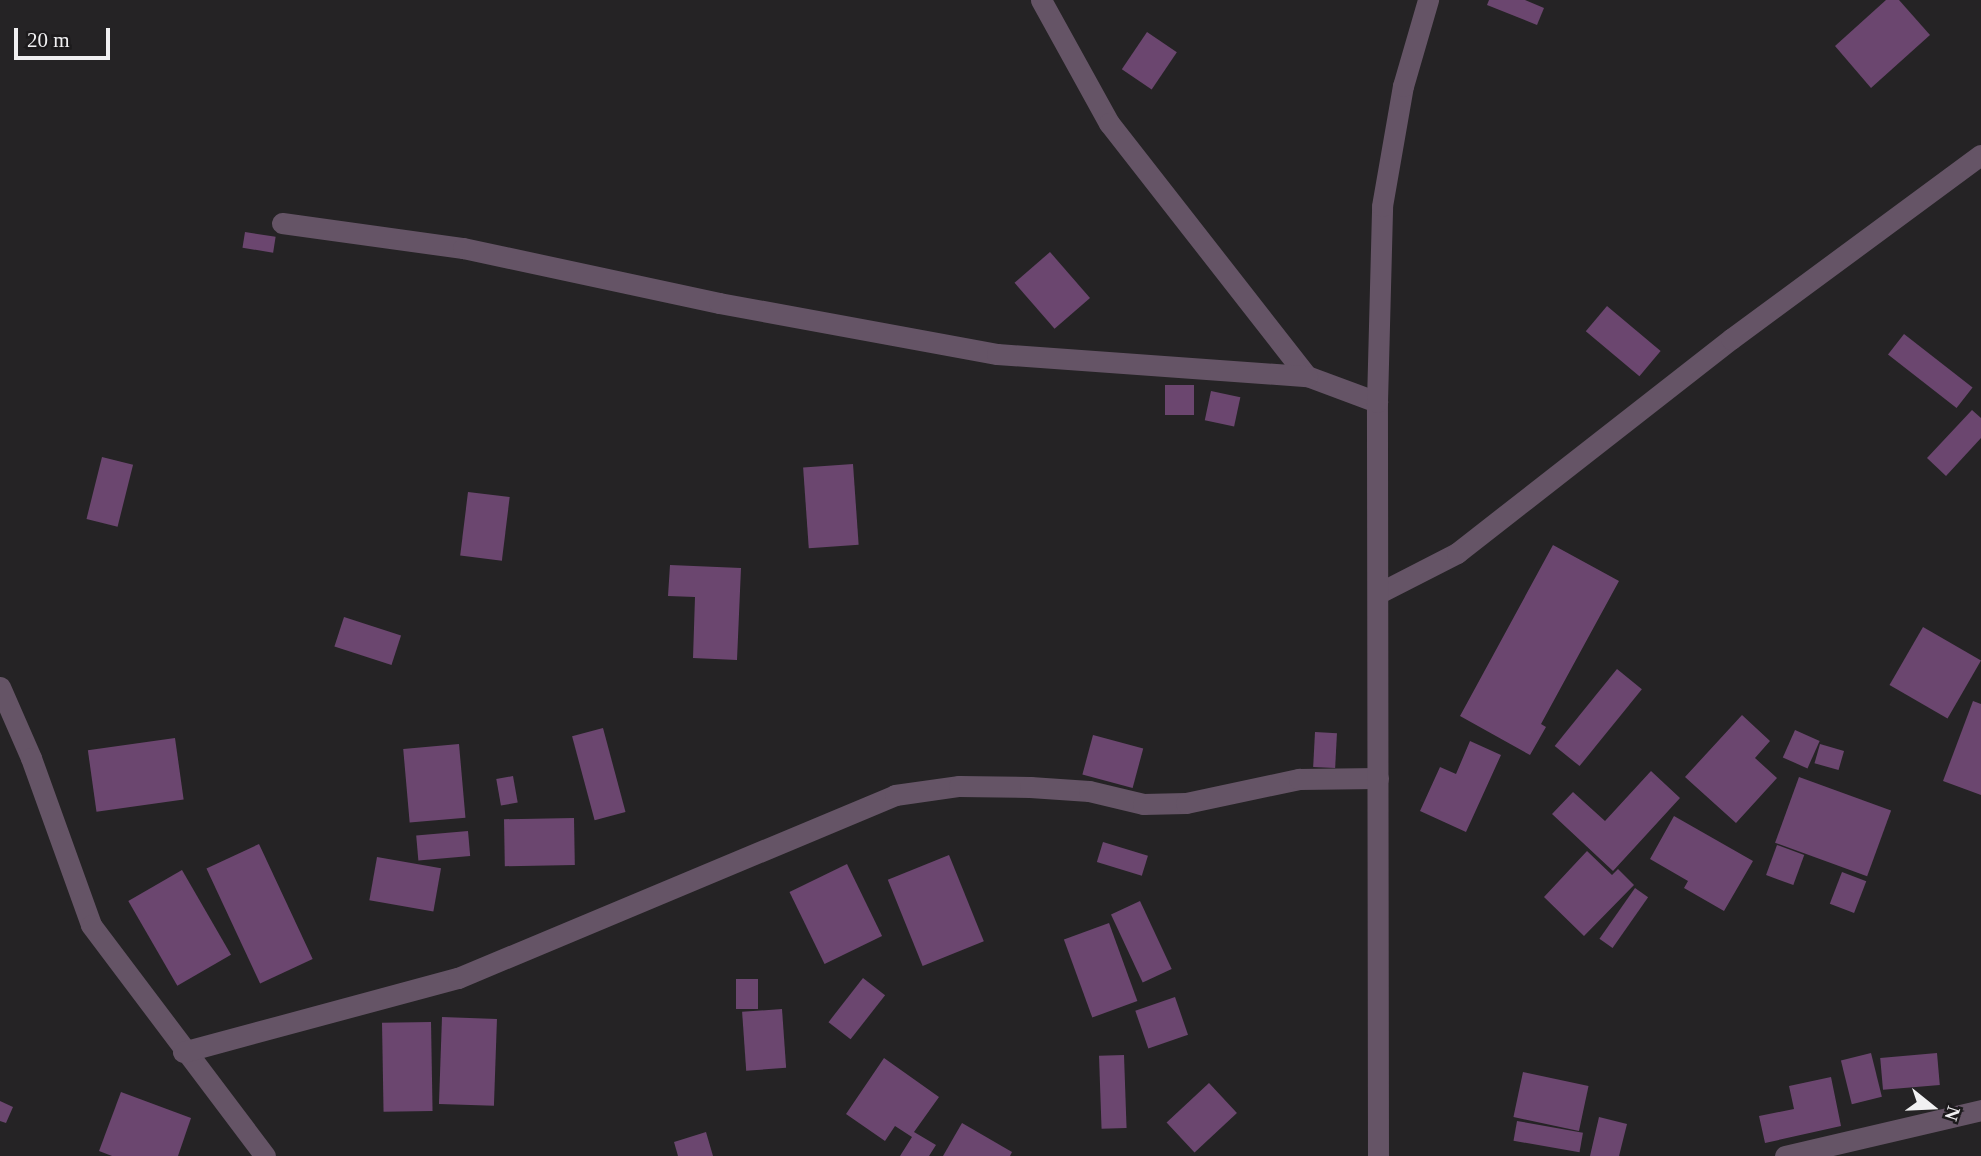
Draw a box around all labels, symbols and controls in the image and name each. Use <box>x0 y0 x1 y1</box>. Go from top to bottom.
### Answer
scale bar <box>18 14 114 58</box>
text: 20 m <box>27 28 70 52</box>
north arrow <box>1897 1072 1967 1142</box>
text: N <box>1940 1104 1965 1123</box>

